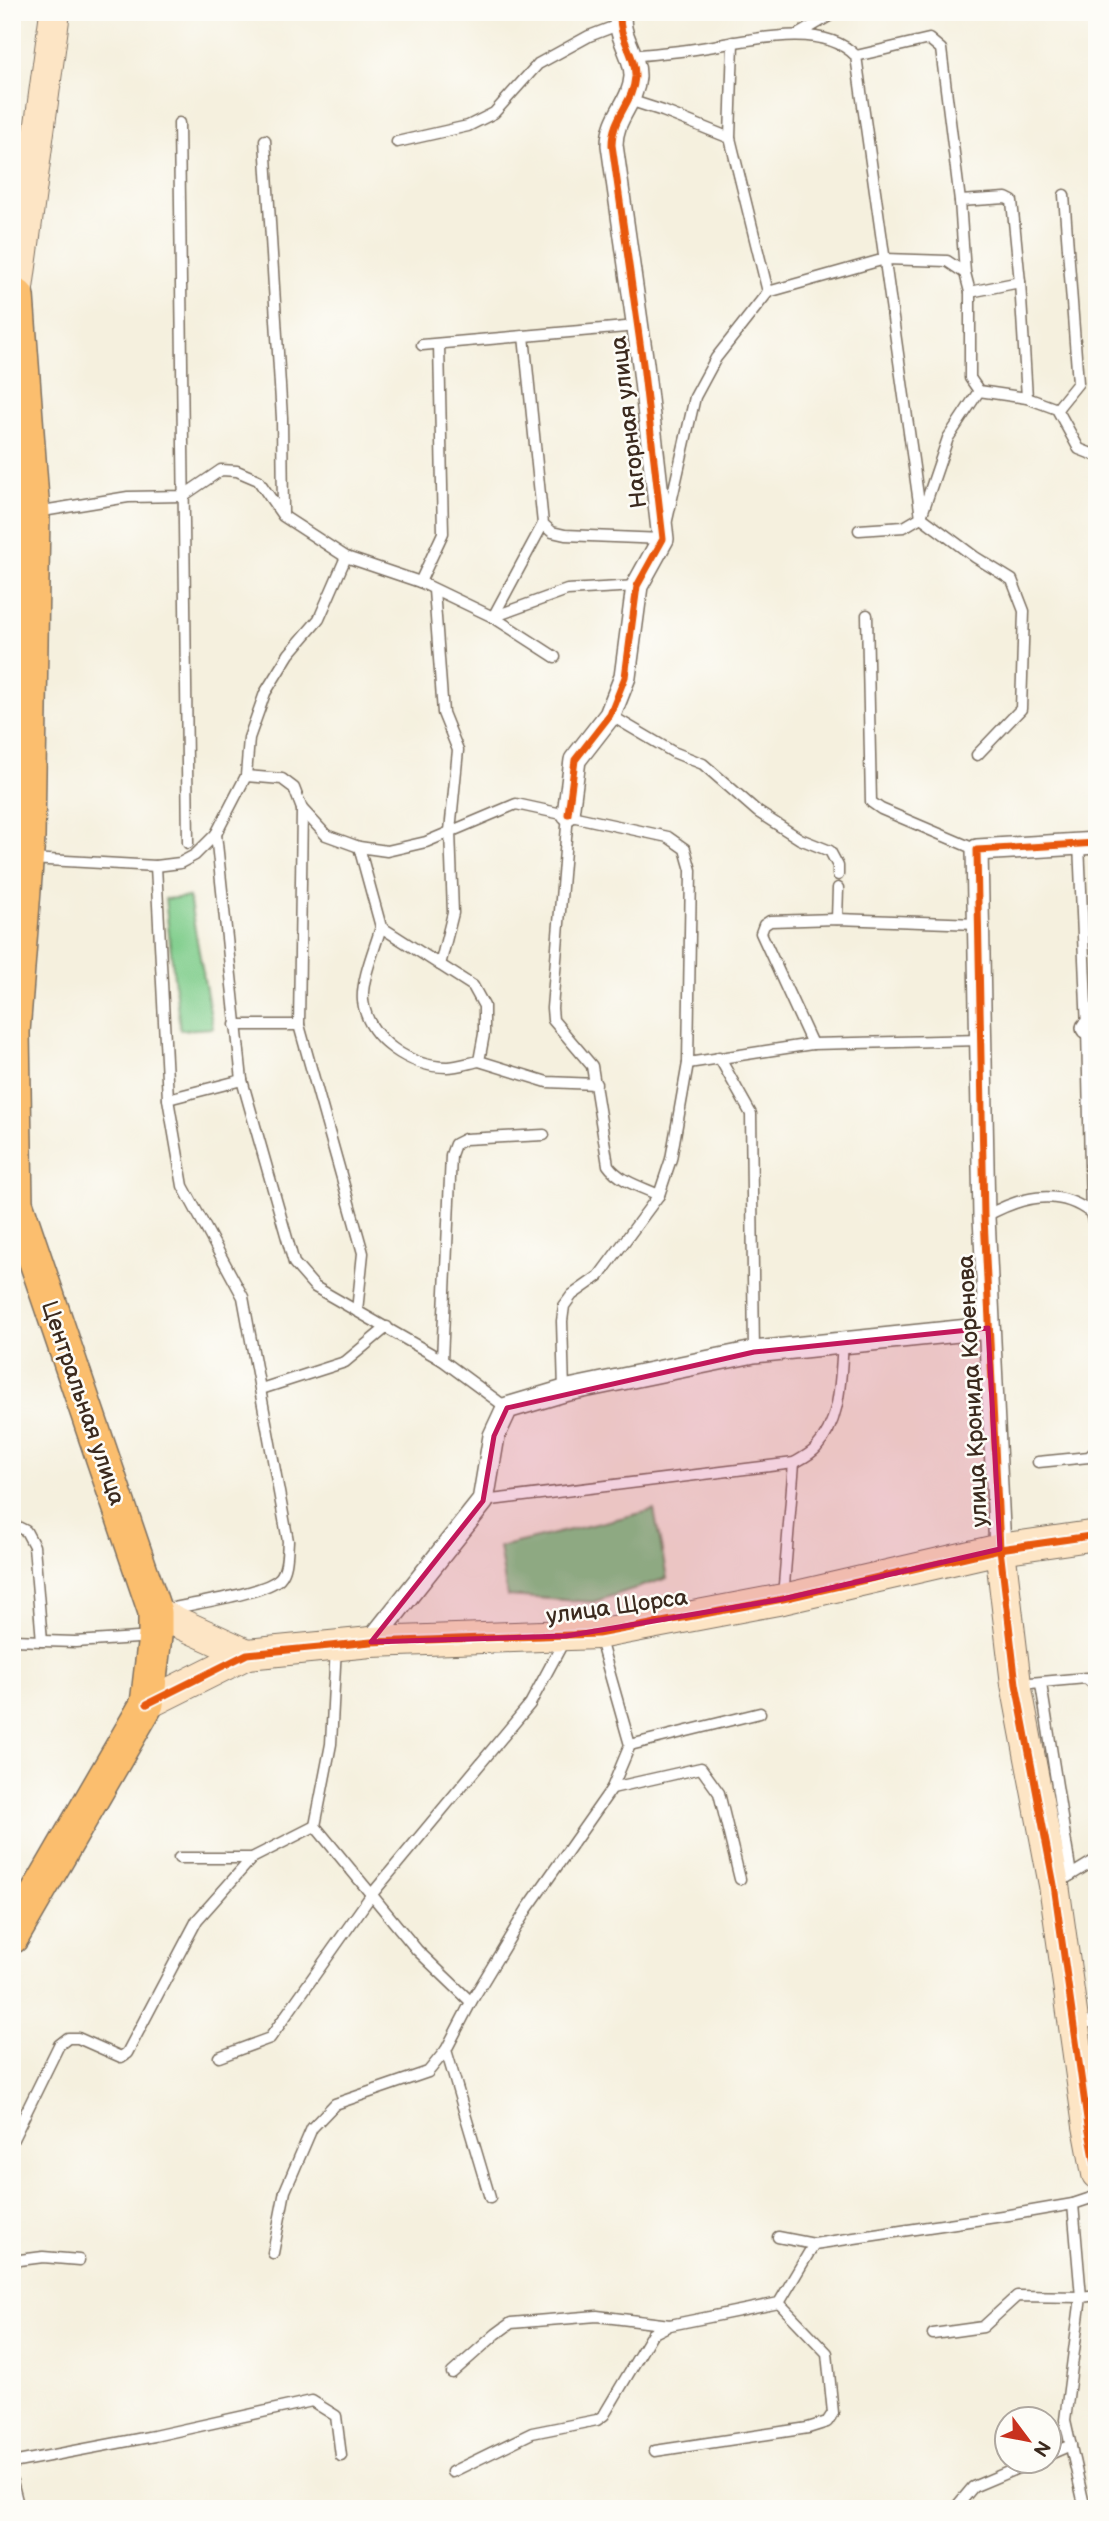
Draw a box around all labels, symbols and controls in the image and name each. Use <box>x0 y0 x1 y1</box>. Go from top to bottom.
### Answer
street label: Нагорная улица <box>604 334 653 510</box>
street label: улица Кронида Коренова <box>952 1254 994 1528</box>
street label: Центральная улица <box>35 1297 131 1509</box>
street label: улица Щорса <box>545 1583 690 1631</box>
north arrow <box>993 2406 1064 2476</box>
text: N <box>1028 2436 1055 2460</box>

